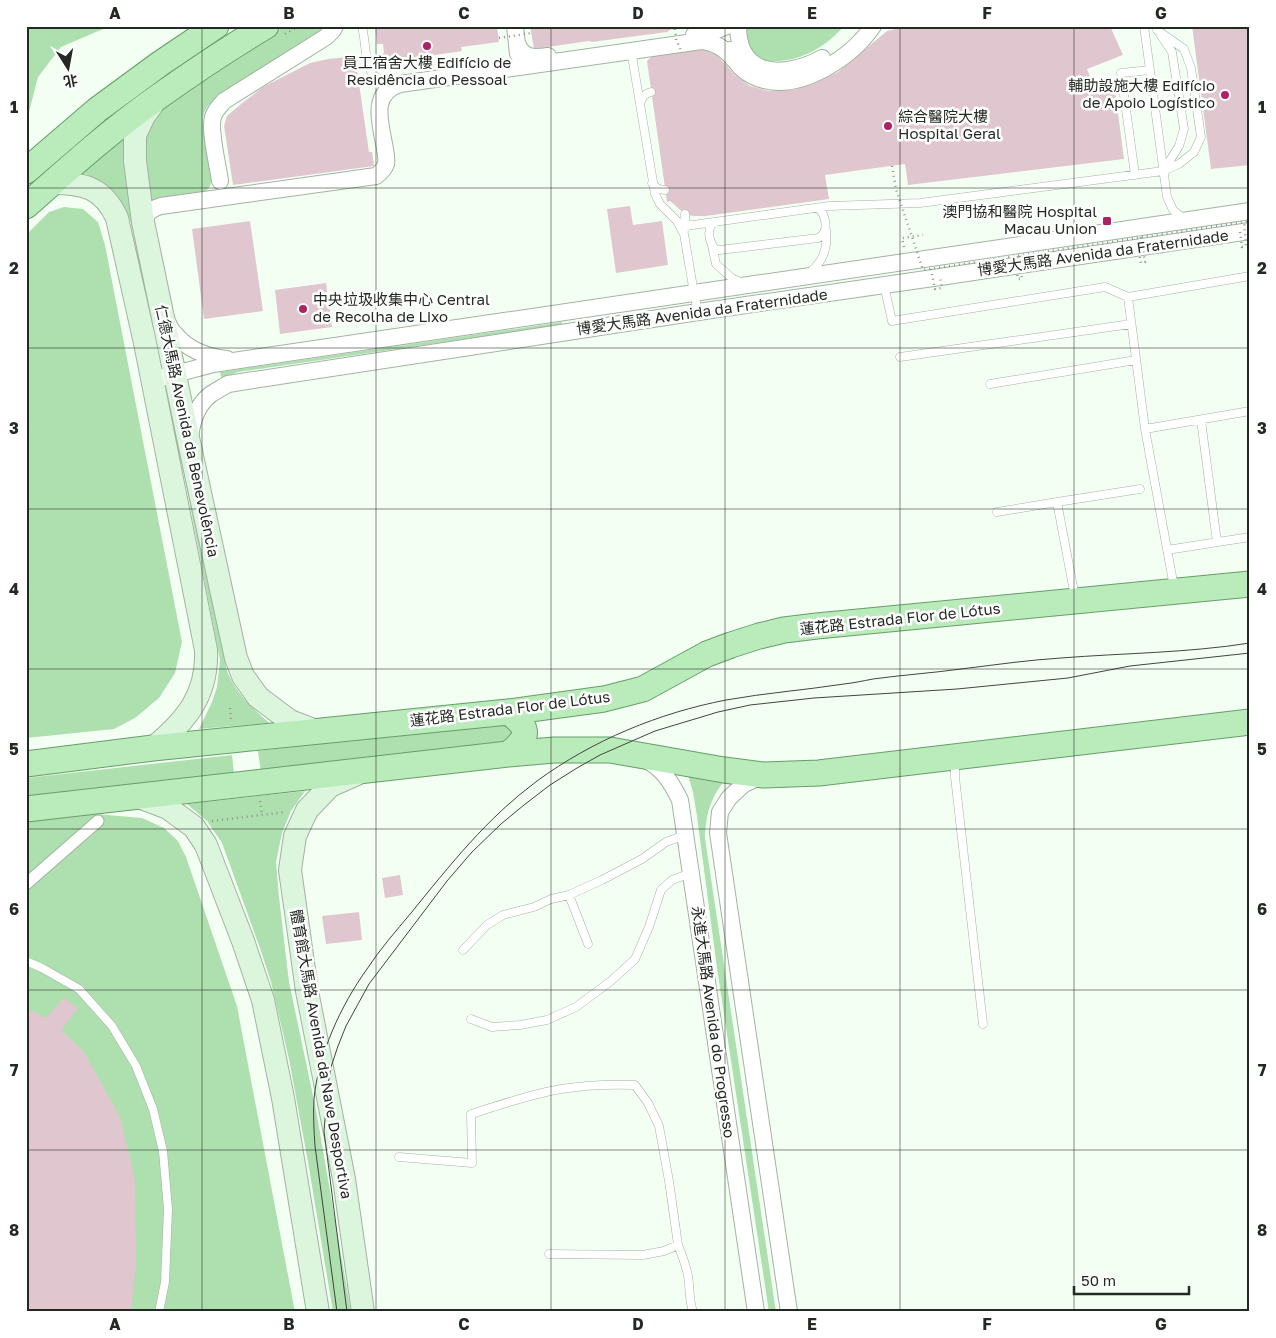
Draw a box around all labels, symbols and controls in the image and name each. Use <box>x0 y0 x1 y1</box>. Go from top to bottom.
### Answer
text: A <box>109 3 121 23</box>
text: B <box>283 3 295 23</box>
text: C <box>458 3 470 23</box>
text: D <box>632 3 644 23</box>
text: E <box>807 3 817 23</box>
text: F <box>982 3 992 23</box>
text: G <box>1155 3 1167 23</box>
marker: 員工宿舍大樓 Edifício de Residência do Pessoal <box>421 40 433 52</box>
north arrow <box>42 42 92 92</box>
place label: 員工宿舍大樓 Edifício de Residência do Pessoal <box>343 53 511 88</box>
text: 北 <box>62 72 79 91</box>
place label: 輔助設施大樓 Edifício de Apoio Logístico <box>1068 76 1215 111</box>
marker: 輔助設施大樓 Edifício de Apoio Logístico <box>1219 89 1231 101</box>
text: 1 <box>10 97 18 117</box>
text: 1 <box>1258 97 1266 117</box>
place label: 綜合醫院大樓 Hospital Geral <box>898 107 1001 142</box>
marker: 綜合醫院大樓 Hospital Geral <box>882 120 894 132</box>
place label: 澳門協和醫院 Hospital Macau Union <box>942 202 1097 237</box>
marker: 澳門協和醫院 Hospital Macau Union <box>1101 215 1113 227</box>
street label: 博愛大馬路 Avenida da Fraternidade <box>976 225 1230 279</box>
text: 2 <box>9 258 19 278</box>
text: 2 <box>1257 258 1267 278</box>
street label: 博愛大馬路 Avenida da Fraternidade <box>575 284 829 338</box>
place label: 中央垃圾收集中心 Central de Recolha de Lixo <box>313 290 490 325</box>
street label: 仁德大馬路 Avenida da Benevolência <box>152 303 224 559</box>
marker: 中央垃圾收集中心 Central de Recolha de Lixo <box>297 303 309 315</box>
text: 3 <box>9 418 19 438</box>
text: 3 <box>1257 418 1267 438</box>
text: 4 <box>9 579 19 599</box>
text: 4 <box>1257 579 1267 599</box>
street label: 蓮花路 Estrada Flor de Lótus <box>799 599 1001 638</box>
street label: 蓮花路 Estrada Flor de Lótus <box>409 687 611 729</box>
text: 5 <box>9 739 19 759</box>
text: 5 <box>1257 739 1267 759</box>
text: 6 <box>9 899 19 919</box>
text: 6 <box>1257 899 1267 919</box>
street label: 永進大馬路 Avenida do Progresso <box>689 905 739 1139</box>
street label: 體育館大馬路 Avenida da Nave Desportiva <box>288 908 356 1200</box>
text: 7 <box>10 1060 19 1080</box>
text: 7 <box>1258 1060 1267 1080</box>
text: 8 <box>9 1220 19 1240</box>
text: 8 <box>1257 1220 1267 1240</box>
scale bar <box>1074 1263 1188 1295</box>
text: 50 m <box>1081 1271 1116 1289</box>
text: A <box>109 1314 121 1334</box>
text: B <box>283 1314 295 1334</box>
text: C <box>458 1314 470 1334</box>
text: D <box>632 1314 644 1334</box>
text: E <box>807 1314 817 1334</box>
text: F <box>982 1314 992 1334</box>
text: G <box>1155 1314 1167 1334</box>

